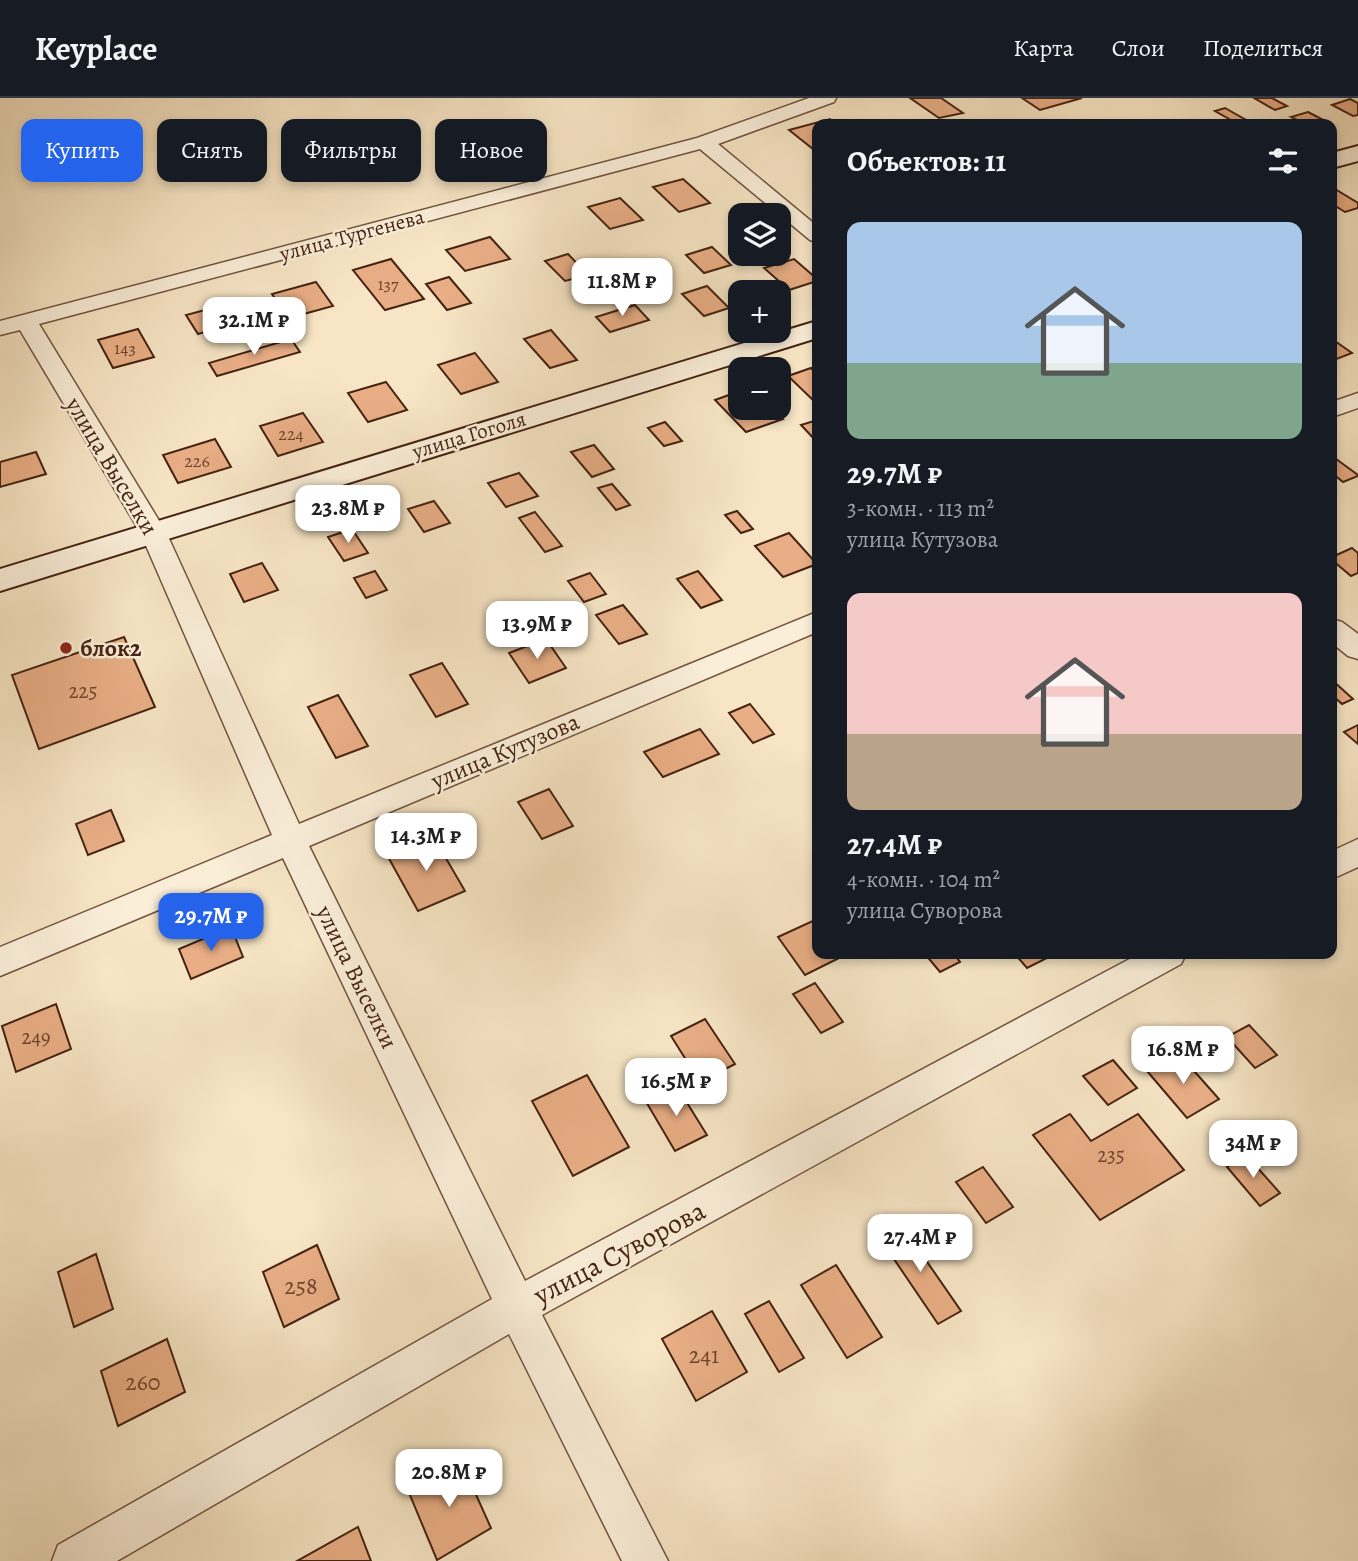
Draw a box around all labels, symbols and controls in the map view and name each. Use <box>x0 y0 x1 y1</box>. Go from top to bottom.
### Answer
text: Keyplace <box>35 26 157 71</box>
text: Карта <box>1013 32 1074 64</box>
text: Слои <box>1112 32 1165 64</box>
text: Поделиться <box>1203 32 1323 64</box>
chip: Купить <box>21 119 143 182</box>
chip: Снять <box>157 119 267 182</box>
chip: Фильтры <box>281 119 421 182</box>
chip: Новое <box>435 119 547 182</box>
text: Объектов: 11 <box>847 141 1006 181</box>
icon: filters <box>1264 142 1302 180</box>
street label: улица Тургенева <box>276 202 428 268</box>
map controls <box>728 203 791 420</box>
button: layers <box>728 203 791 266</box>
pin: 11.8M ₽ <box>557 258 687 318</box>
text: 11.8M ₽ <box>588 265 656 296</box>
icon: home <box>1012 268 1138 394</box>
house number: 137 <box>377 272 399 296</box>
button: + <box>728 280 791 343</box>
pin: 32.1M ₽ <box>189 298 319 357</box>
text: 32.1M ₽ <box>219 304 289 335</box>
house number: 143 <box>114 336 136 360</box>
button: − <box>728 357 791 420</box>
street label: улица Выселки <box>58 390 166 541</box>
street label: улица Гоголя <box>408 404 529 466</box>
house number: 224 <box>278 422 304 446</box>
house number: 226 <box>184 449 210 473</box>
text: 29.7M ₽ <box>847 453 942 493</box>
pin: 23.8M ₽ <box>283 486 413 545</box>
text: 23.8M ₽ <box>311 492 385 523</box>
text: 3-комн. · 113 m² <box>847 493 994 524</box>
text: улица Кутузова <box>847 524 998 555</box>
pin: 13.9M ₽ <box>472 602 602 661</box>
text: 13.9M ₽ <box>502 608 572 639</box>
place label: блок2 <box>80 632 142 664</box>
icon: home <box>1012 639 1138 765</box>
marker: блок2 <box>58 640 74 656</box>
house number: 225 <box>69 677 97 705</box>
street label: улица Кутузова <box>425 705 584 797</box>
pin: 14.3M ₽ <box>361 814 491 873</box>
text: 14.3M ₽ <box>391 820 461 851</box>
text: 27.4M ₽ <box>847 824 942 864</box>
text: 4-комн. · 104 m² <box>847 864 1000 895</box>
pin: 29.7M ₽ <box>146 894 276 953</box>
text: улица Суворова <box>847 895 1003 926</box>
street label: улица Выселки <box>308 899 405 1054</box>
text: 29.7M ₽ <box>175 900 247 931</box>
house number: 249 <box>21 1023 51 1051</box>
pin: 16.8M ₽ <box>1118 1026 1248 1086</box>
text: 16.8M ₽ <box>1147 1033 1219 1064</box>
pin: 16.5M ₽ <box>611 1058 741 1118</box>
text: 16.5M ₽ <box>641 1065 711 1096</box>
pin: 34M ₽ <box>1204 1121 1302 1180</box>
text: 34M ₽ <box>1225 1127 1281 1158</box>
house number: 235 <box>1097 1141 1125 1169</box>
street label: улица Суворова <box>526 1192 712 1315</box>
pin: 27.4M ₽ <box>855 1214 985 1274</box>
text: 27.4M ₽ <box>883 1221 957 1252</box>
house number: 258 <box>284 1270 318 1302</box>
house number: 241 <box>689 1339 719 1371</box>
house number: 260 <box>125 1366 161 1398</box>
pin: 20.8M ₽ <box>384 1450 514 1509</box>
text: 20.8M ₽ <box>411 1456 487 1487</box>

